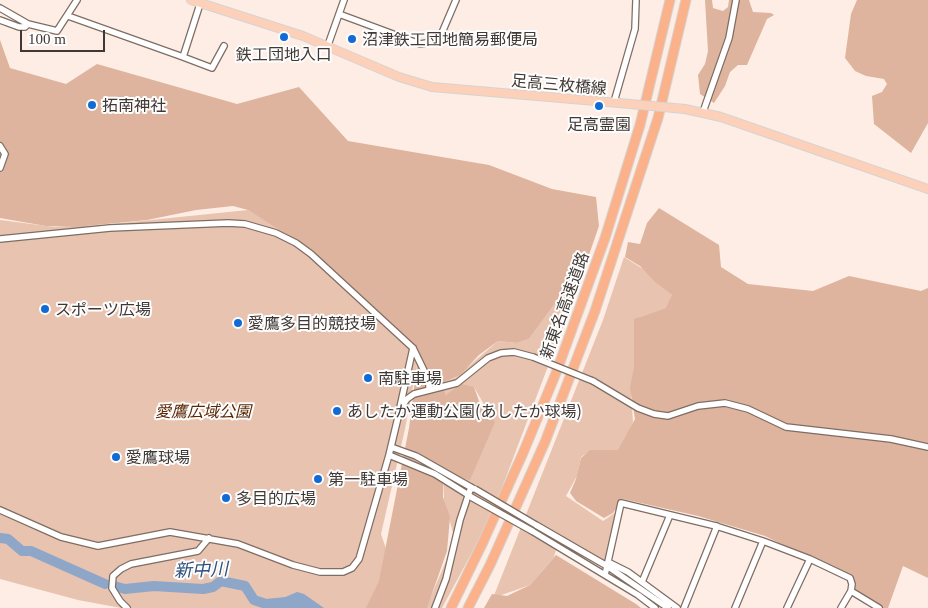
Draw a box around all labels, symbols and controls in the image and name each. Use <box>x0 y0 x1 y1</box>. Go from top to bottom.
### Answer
scale bar <box>22 20 108 52</box>
place label: 沼津鉄工団地簡易郵便局 <box>362 29 538 49</box>
text: 100 m <box>28 31 66 47</box>
marker: 鉄工団地入口 <box>278 31 290 43</box>
marker: 沼津鉄工団地簡易郵便局 <box>346 33 358 45</box>
place label: 鉄工団地入口 <box>236 44 332 64</box>
street label: 足高三枚橋線 <box>510 70 608 98</box>
place label: 拓南神社 <box>102 95 166 115</box>
marker: 拓南神社 <box>86 99 98 111</box>
marker: 足高霊園 <box>593 100 605 112</box>
place label: 足高霊園 <box>567 114 631 134</box>
street label: 新東名高速道路 <box>536 249 592 361</box>
place label: スポーツ広場 <box>55 299 151 319</box>
marker: スポーツ広場 <box>39 303 51 315</box>
place label: 愛鷹多目的競技場 <box>248 313 376 333</box>
marker: 愛鷹多目的競技場 <box>232 317 244 329</box>
place label: 南駐車場 <box>378 368 442 388</box>
marker: 南駐車場 <box>362 372 374 384</box>
park label: 愛鷹広域公園 <box>155 401 251 421</box>
place label: あしたか運動公園(あしたか球場) <box>347 401 582 421</box>
marker: あしたか運動公園(あしたか球場) <box>331 405 343 417</box>
place label: 愛鷹球場 <box>126 447 190 467</box>
marker: 愛鷹球場 <box>110 451 122 463</box>
place label: 第一駐車場 <box>328 469 408 489</box>
marker: 第一駐車場 <box>312 473 324 485</box>
place label: 多目的広場 <box>236 488 316 508</box>
marker: 多目的広場 <box>220 492 232 504</box>
water label: 新中川 <box>174 557 228 581</box>

